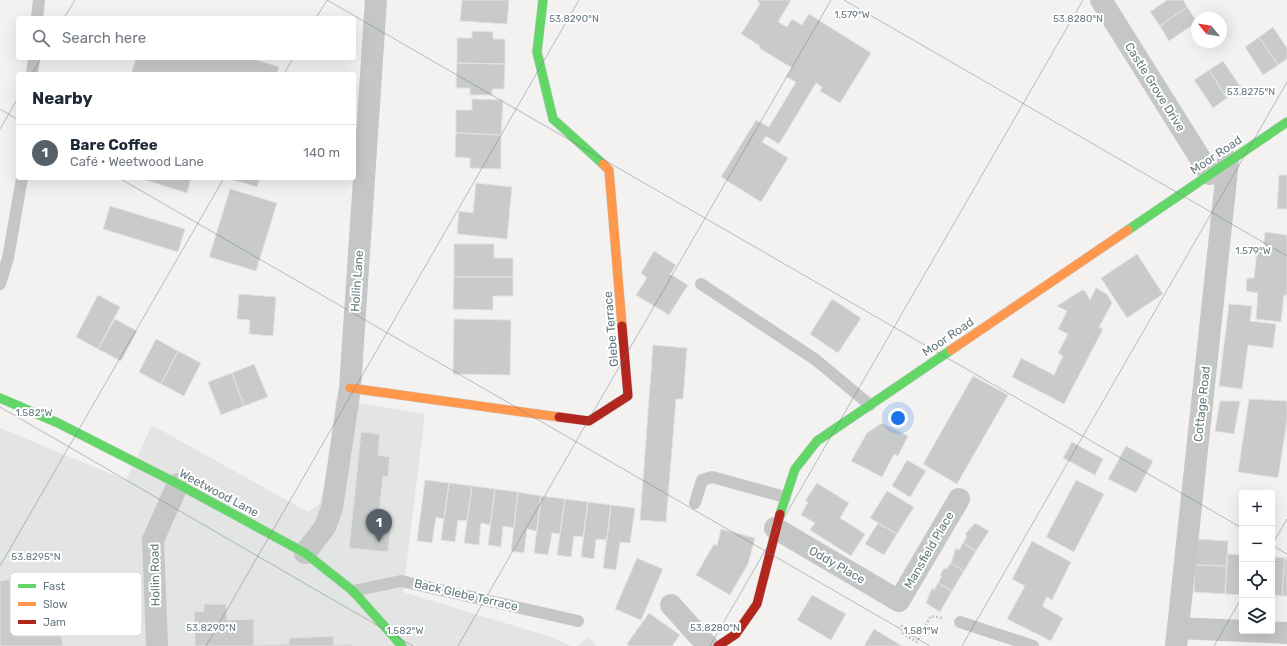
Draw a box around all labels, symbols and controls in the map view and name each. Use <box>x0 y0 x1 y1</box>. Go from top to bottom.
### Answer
text: 1.579°W <box>834 9 870 21</box>
north arrow <box>1191 12 1227 48</box>
text: 53.8290°N <box>549 13 599 25</box>
text: 53.8280°N <box>1053 13 1103 25</box>
search box <box>16 16 356 60</box>
icon: search <box>30 27 52 49</box>
text: Search here <box>62 29 146 47</box>
street label: Castle Grove Drive <box>1122 40 1188 134</box>
text: 53.8275°N <box>1227 86 1275 98</box>
text: Nearby <box>32 88 93 108</box>
street label: Moor Road <box>1188 133 1244 177</box>
text: Bare Coffee <box>70 136 158 154</box>
text: 1 <box>42 145 48 160</box>
text: 140 m <box>303 145 340 160</box>
text: Café · Weetwood Lane <box>70 154 204 169</box>
text: 1.579°W <box>1235 245 1271 257</box>
street label: Hollin Lane <box>348 249 366 312</box>
street label: Glebe Terrace <box>601 290 621 367</box>
street label: Moor Road <box>920 315 976 359</box>
street label: Cottage Road <box>1191 365 1213 443</box>
text: 1.582°W <box>16 407 52 419</box>
your location <box>888 408 908 428</box>
street label: Weetwood Lane <box>177 466 261 520</box>
map controls <box>1239 490 1275 634</box>
button: + <box>1239 490 1275 526</box>
pin: 1 <box>366 509 392 542</box>
street label: Mansfield Place <box>901 509 957 591</box>
button: − <box>1239 526 1275 562</box>
street label: Hollin Road <box>147 543 163 607</box>
street label: Oddy Place <box>807 543 868 587</box>
text: 53.8295°N <box>11 551 61 563</box>
button: locate <box>1239 562 1275 598</box>
legend <box>10 572 142 636</box>
street label: Back Glebe Terrace <box>413 576 520 614</box>
text: Fast <box>43 580 66 593</box>
text: Slow <box>43 598 68 611</box>
button: layers <box>1239 598 1275 634</box>
text: Jam <box>43 616 66 629</box>
text: 53.8290°N <box>186 622 236 634</box>
text: 53.8280°N <box>690 622 740 634</box>
text: 1.582°W <box>387 625 423 637</box>
text: 1.581°W <box>903 625 939 637</box>

